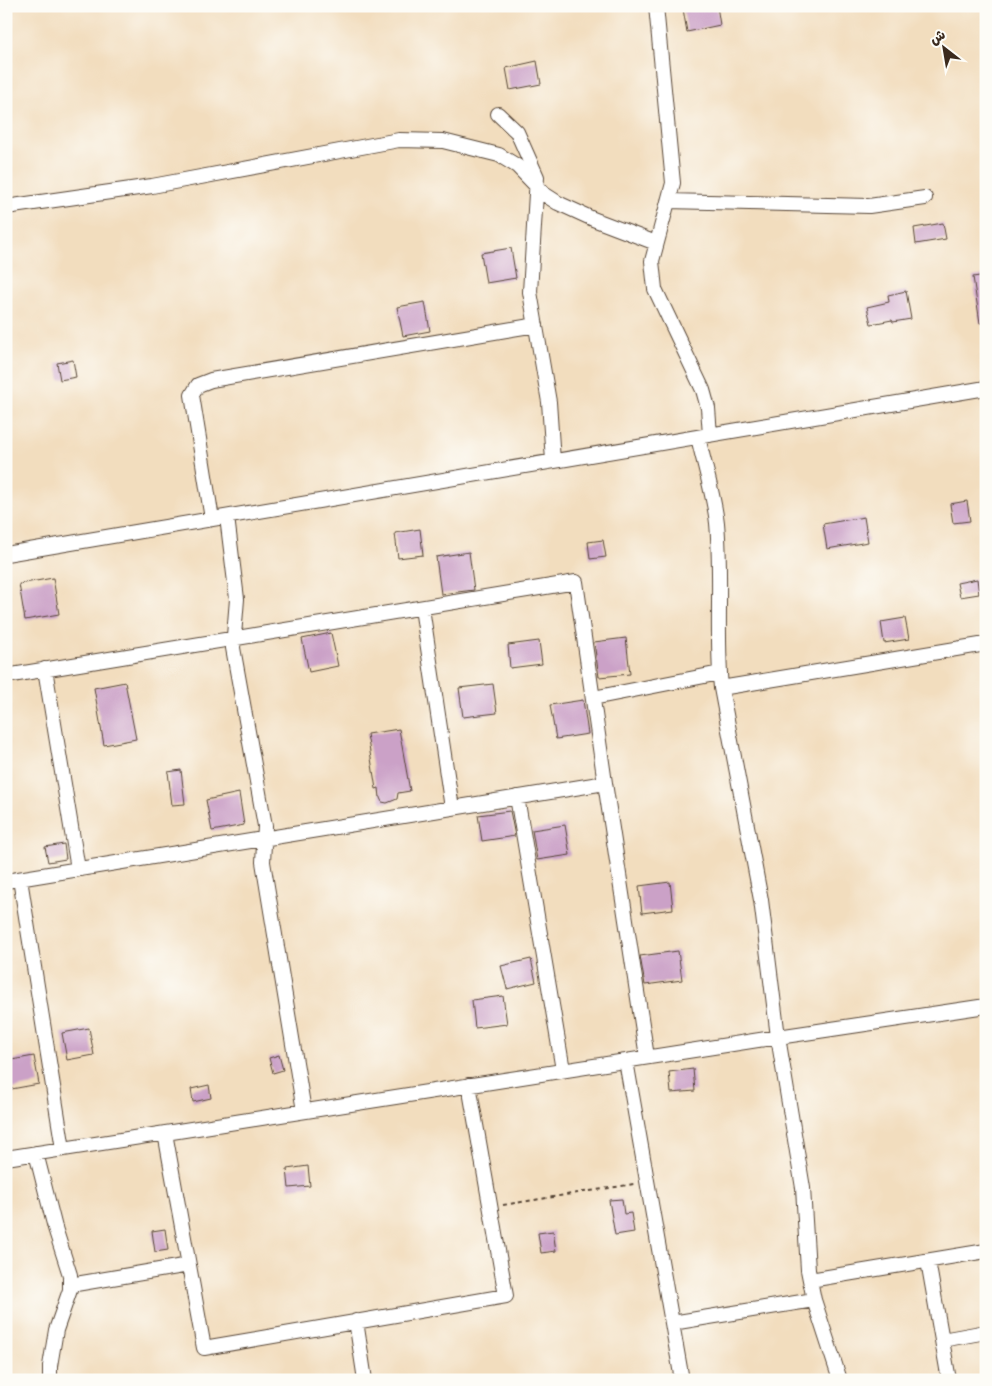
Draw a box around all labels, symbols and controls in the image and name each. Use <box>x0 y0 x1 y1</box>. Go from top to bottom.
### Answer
north arrow <box>920 22 970 72</box>
text: ش <box>926 25 950 50</box>

